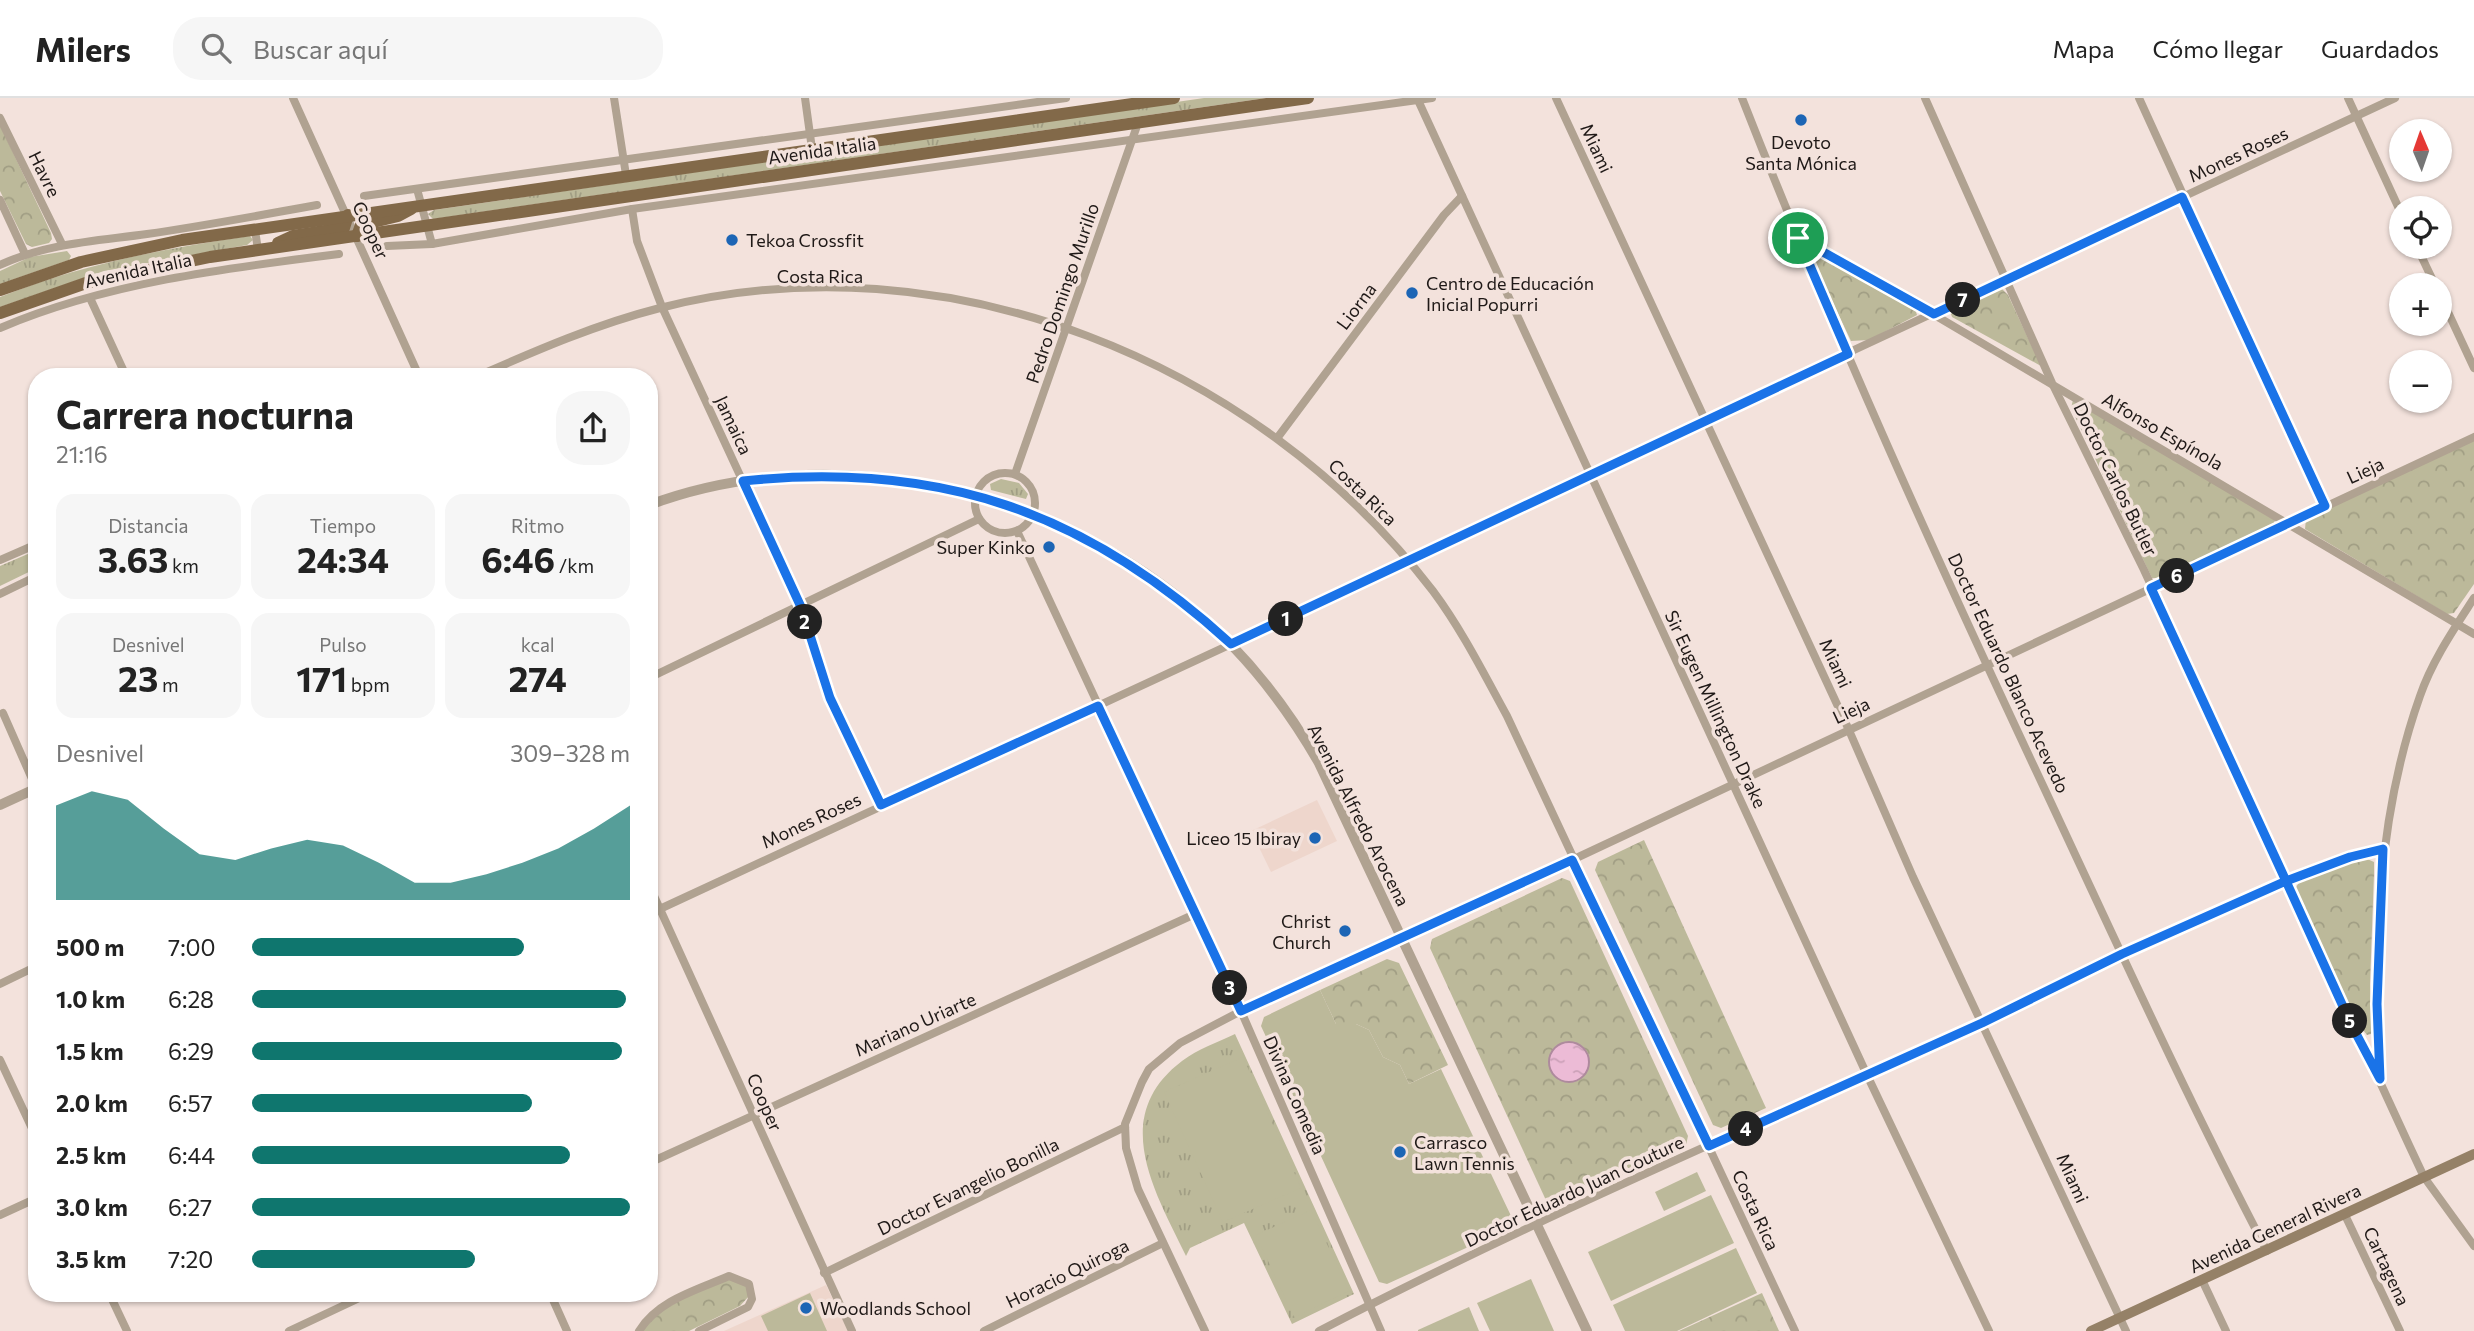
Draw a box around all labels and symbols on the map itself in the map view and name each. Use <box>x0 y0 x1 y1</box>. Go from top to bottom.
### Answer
marker: Devoto Santa Mónica <box>1793 112 1809 128</box>
north arrow <box>2389 119 2452 182</box>
street label: Miami <box>1576 120 1618 176</box>
street label: Mones Roses <box>2185 121 2291 187</box>
place label: Devoto Santa Mónica <box>1745 131 1857 174</box>
street label: Avenida Italia <box>767 132 877 168</box>
street label: Havre <box>25 147 65 201</box>
street label: Cooper <box>348 198 394 262</box>
street label: Pedro Domingo Murillo <box>1021 200 1103 386</box>
pin <box>1768 208 1828 268</box>
place label: Tekoa Crossfit <box>746 229 864 251</box>
marker: Tekoa Crossfit <box>724 232 740 248</box>
street label: Avenida Italia <box>83 248 193 292</box>
street label: Costa Rica <box>777 265 863 287</box>
place label: Centro de Educación Inicial Popurri <box>1426 272 1594 315</box>
street label: Liorna <box>1331 278 1381 334</box>
pin: 7 <box>1946 282 1980 318</box>
marker: Centro de Educación Inicial Popurri <box>1404 285 1420 301</box>
street label: Alfonso Espínola <box>2098 387 2228 475</box>
street label: Jamaica <box>711 392 757 458</box>
street label: Doctor Carlos Butler <box>2069 399 2163 559</box>
street label: Lieja <box>2343 452 2387 488</box>
street label: Costa Rica <box>1324 454 1402 530</box>
place label: Super Kinko <box>936 536 1035 558</box>
marker: Super Kinko <box>1041 539 1057 555</box>
street label: Doctor Eduardo Blanco Acevedo <box>1944 549 2074 797</box>
pin: 6 <box>2160 559 2194 594</box>
pin: 1 <box>1268 602 1304 636</box>
pin: 2 <box>788 604 822 640</box>
street label: Sir Eugen Millington Drake <box>1661 607 1771 811</box>
street label: Miami <box>1815 635 1857 691</box>
street label: Lieja <box>1829 692 1873 728</box>
street label: Avenida Alfredo Arocena <box>1303 720 1415 910</box>
street label: Mones Roses <box>758 787 864 853</box>
place label: Liceo 15 Ibiray <box>1186 827 1301 849</box>
marker: Liceo 15 Ibiray <box>1307 830 1323 846</box>
place label: Christ Church <box>1272 910 1331 953</box>
marker: Christ Church <box>1337 923 1353 939</box>
pin: 3 <box>1212 970 1248 1006</box>
street label: Mariano Uriarte <box>851 987 979 1061</box>
pin: 5 <box>2332 1004 2368 1038</box>
street label: Divina Comedia <box>1259 1032 1331 1158</box>
street label: Cooper <box>743 1070 787 1134</box>
pin: 4 <box>1728 1112 1764 1146</box>
place label: Carrasco Lawn Tennis <box>1414 1131 1515 1174</box>
street label: Doctor Eduardo Juan Couture <box>1461 1131 1687 1251</box>
street label: Doctor Evangelio Bonilla <box>874 1132 1062 1240</box>
marker: Carrasco Lawn Tennis <box>1392 1144 1408 1160</box>
street label: Miami <box>2052 1150 2094 1206</box>
street label: Costa Rica <box>1728 1166 1784 1254</box>
street label: Avenida General Rivera <box>2186 1179 2364 1277</box>
street label: Cartagena <box>2359 1223 2415 1309</box>
street label: Horacio Quiroga <box>1002 1234 1132 1312</box>
place label: Woodlands School <box>820 1297 971 1319</box>
marker: Woodlands School <box>798 1300 814 1316</box>

